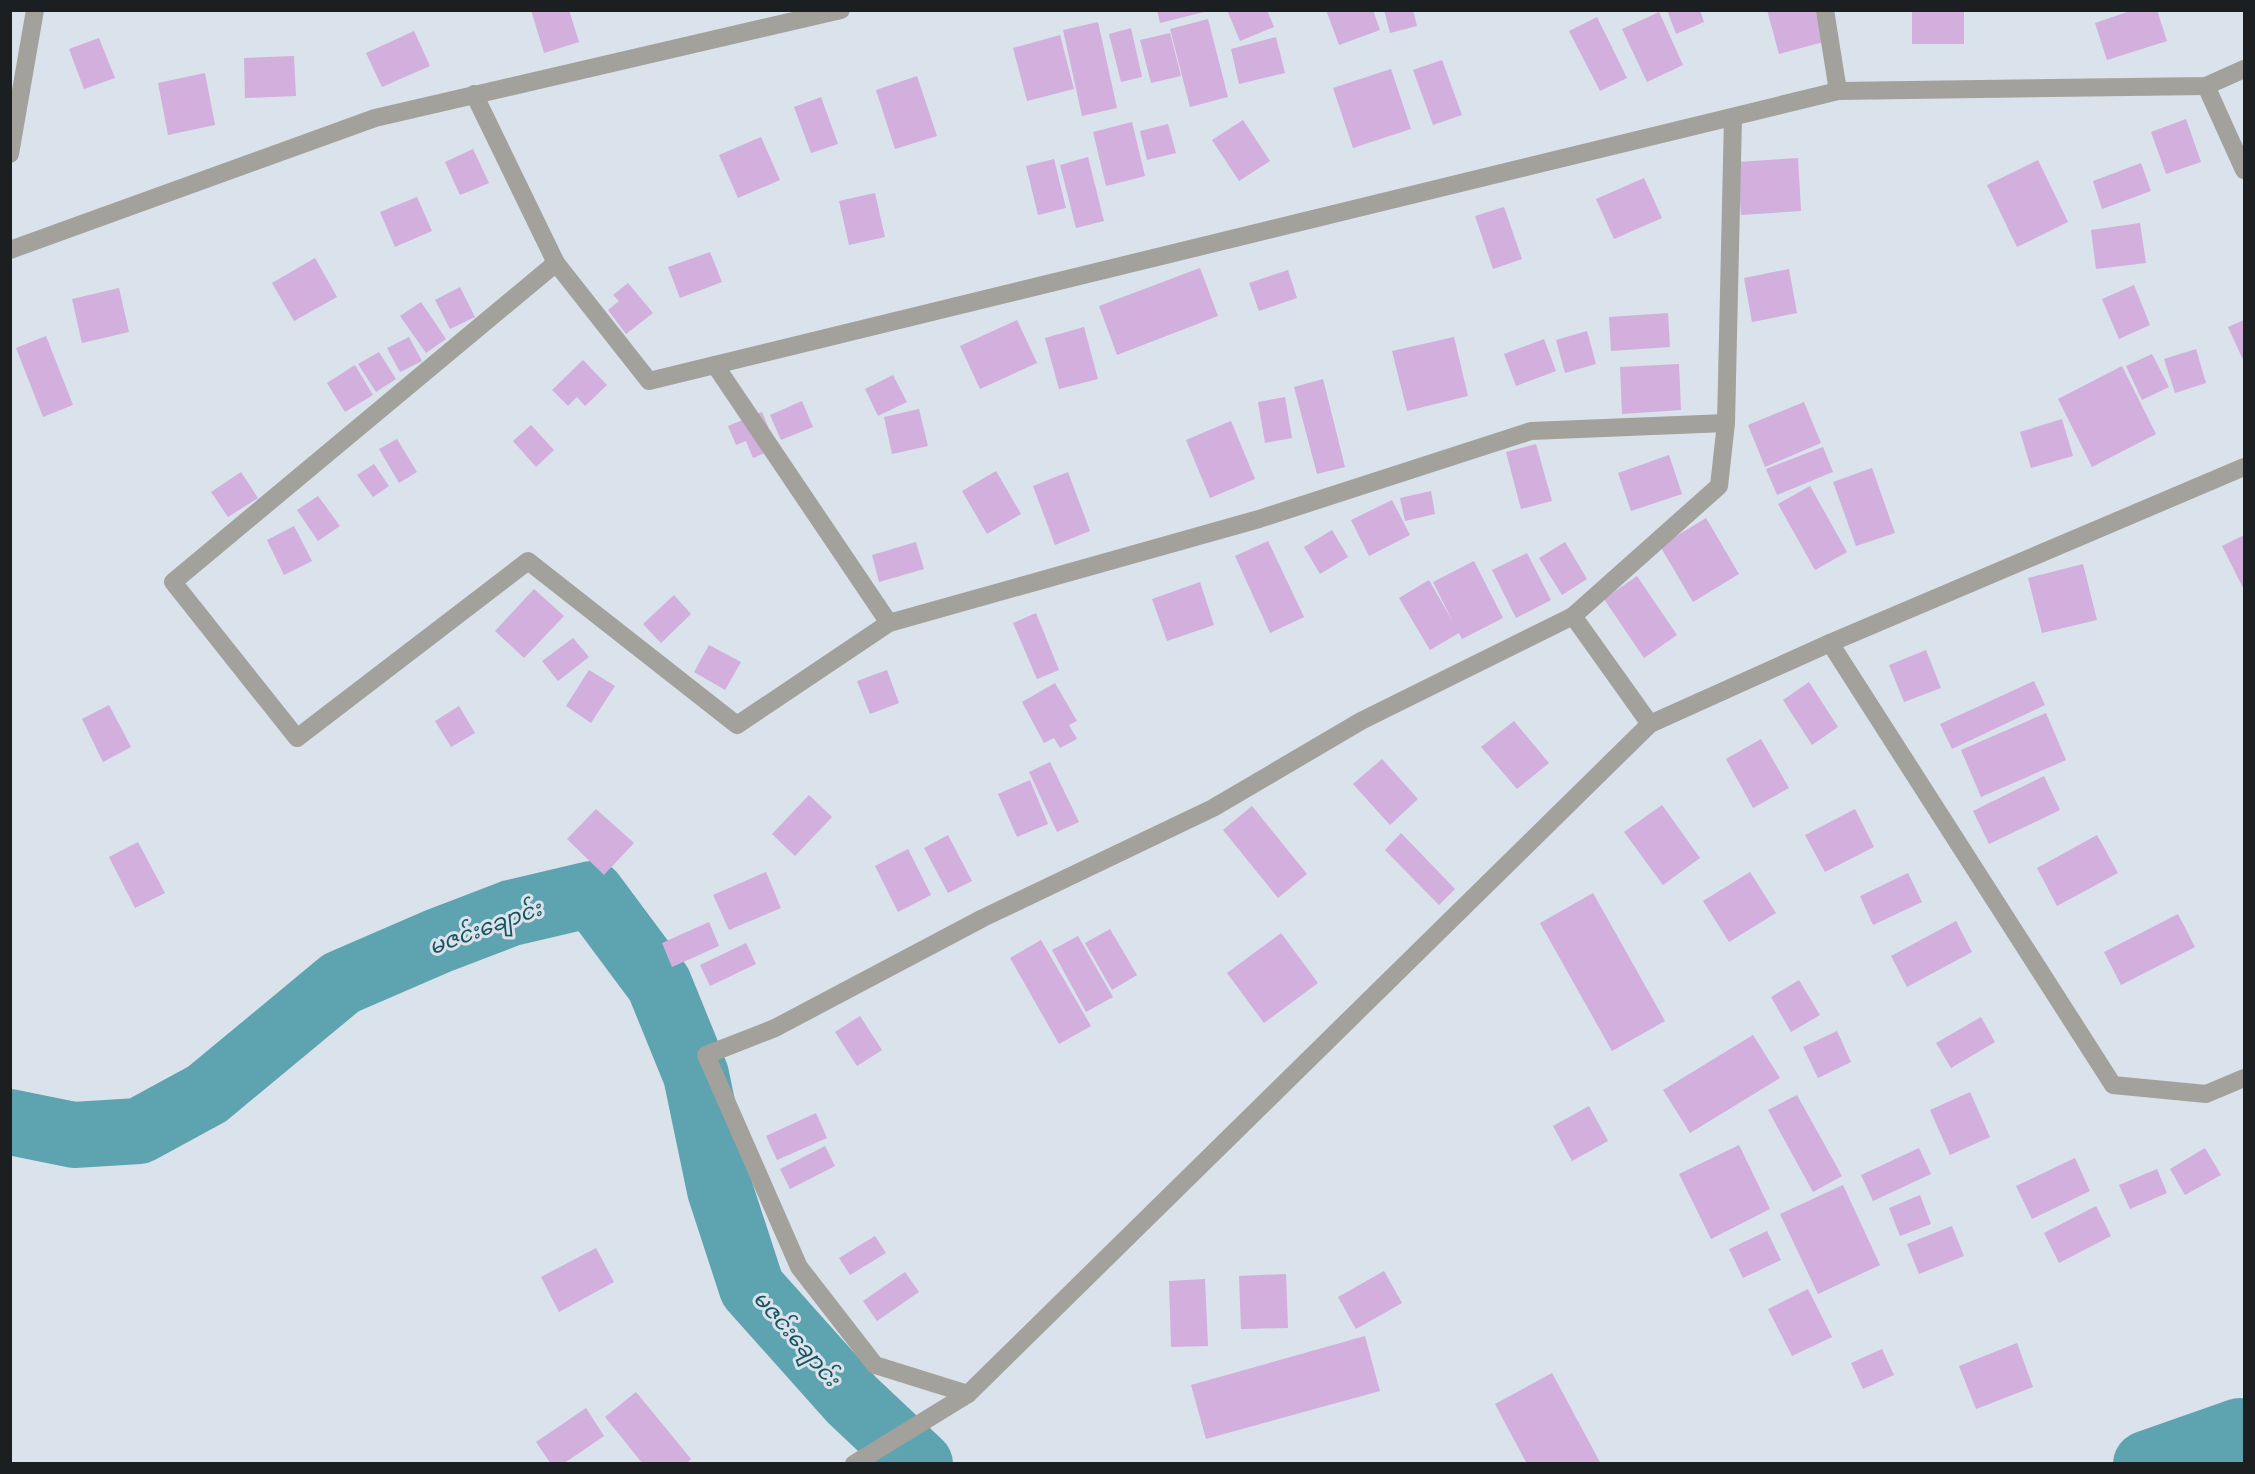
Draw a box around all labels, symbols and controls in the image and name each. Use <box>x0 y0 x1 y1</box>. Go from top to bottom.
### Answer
water label: မဇင်းချောင်း <box>424 892 548 965</box>
water label: မဇင်းချောင်း <box>744 1284 848 1396</box>

